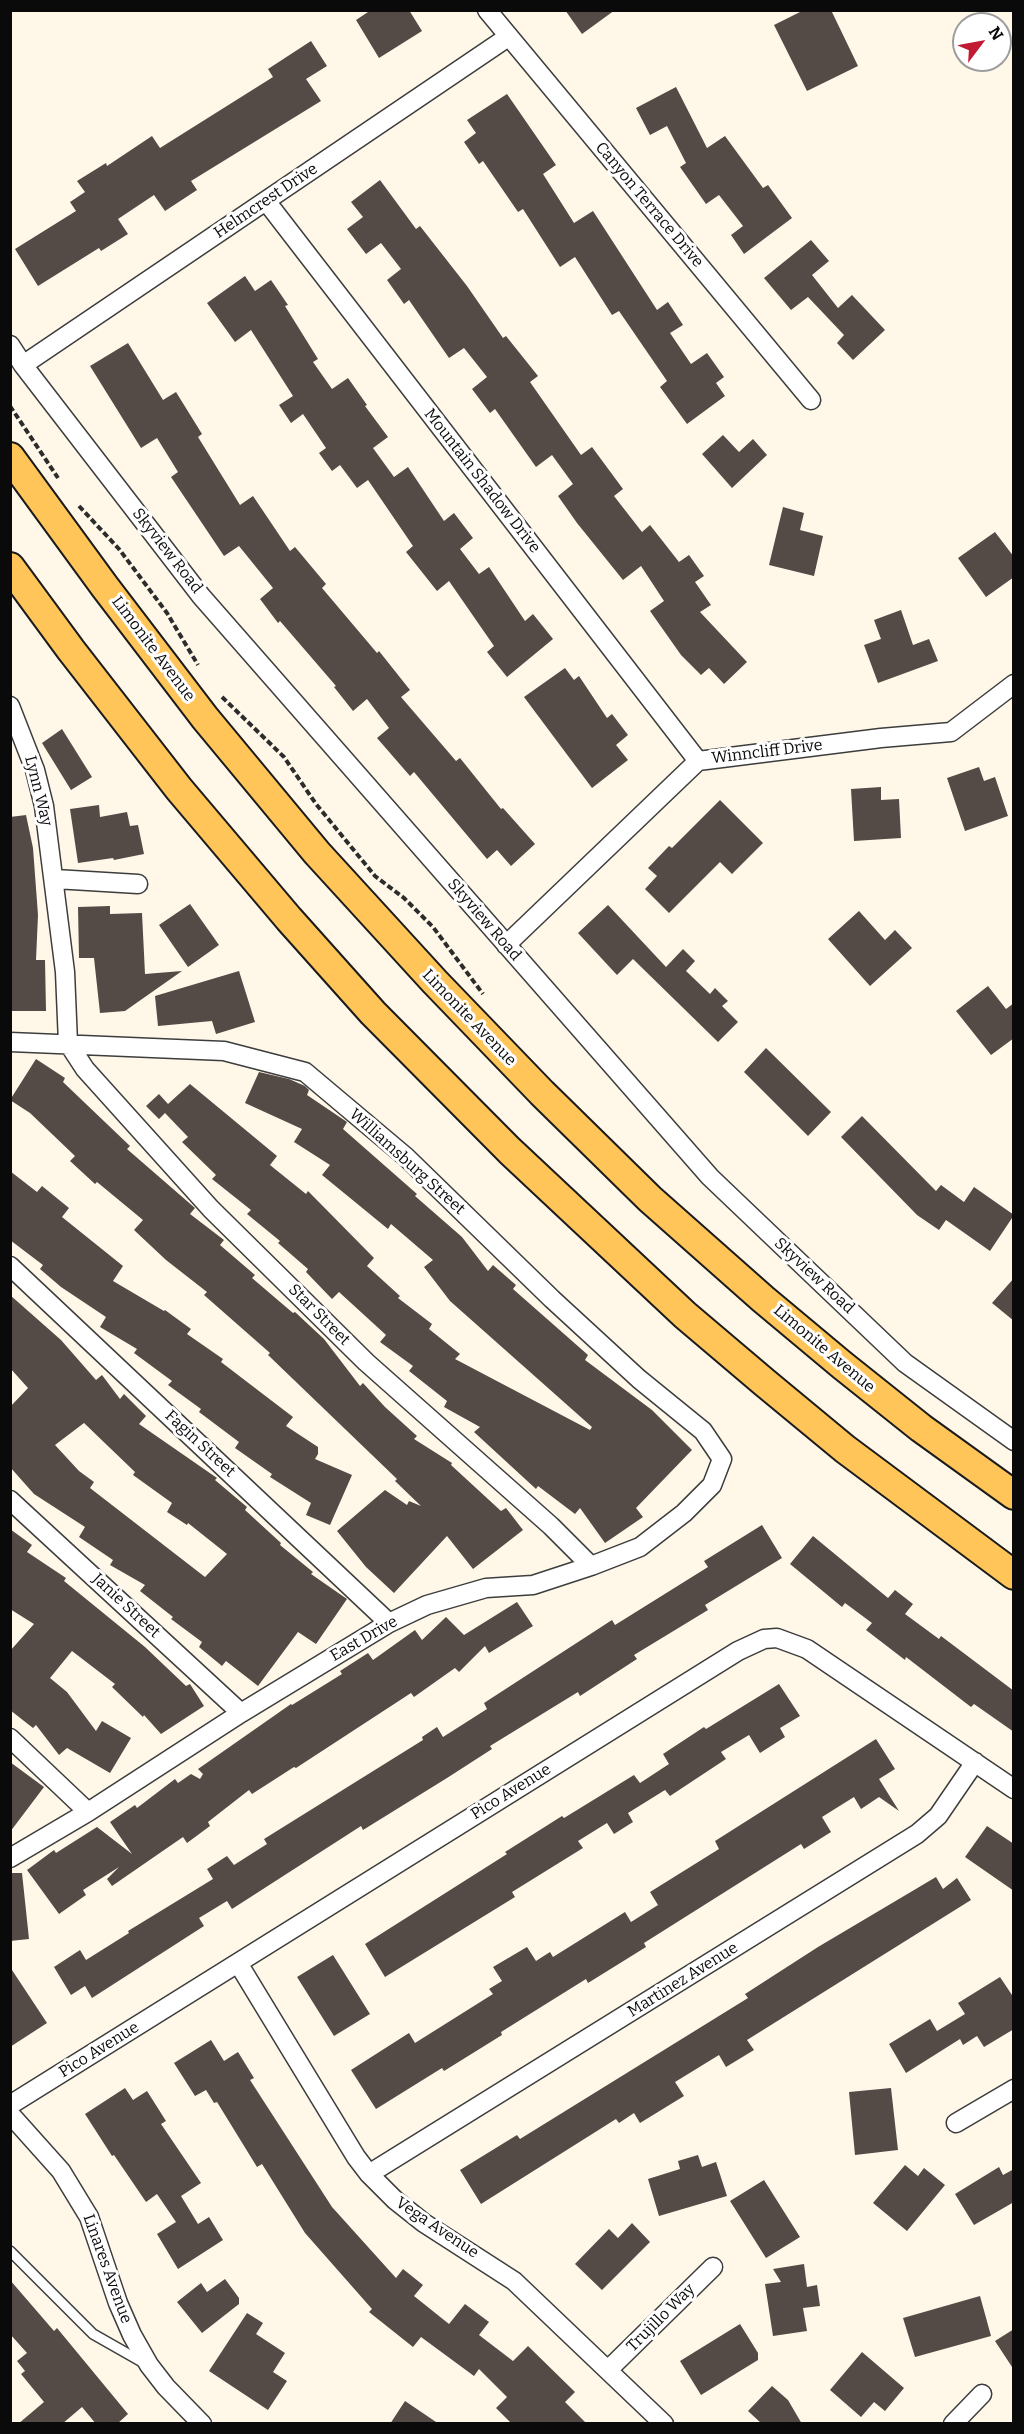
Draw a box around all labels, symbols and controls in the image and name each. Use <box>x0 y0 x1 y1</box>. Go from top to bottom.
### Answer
north arrow <box>952 12 1012 72</box>
text: N <box>985 23 1007 44</box>
street label: Canyon Terrace Drive <box>591 138 707 272</box>
street label: Helmcrest Drive <box>211 159 321 243</box>
street label: Mountain Shadow Drive <box>420 405 544 557</box>
street label: Skyview Road <box>128 505 206 597</box>
street label: Limonite Avenue <box>107 593 199 705</box>
street label: Winncliff Drive <box>710 736 824 768</box>
street label: Lynn Way <box>20 754 56 828</box>
street label: Skyview Road <box>443 875 525 965</box>
street label: Limonite Avenue <box>418 966 520 1070</box>
street label: Williamsburg Street <box>345 1105 469 1219</box>
street label: Skyview Road <box>770 1234 858 1318</box>
street label: Star Street <box>284 1280 354 1350</box>
street label: Limonite Avenue <box>769 1301 879 1397</box>
street label: Fagin Street <box>161 1407 239 1481</box>
street label: Janie Street <box>88 1570 164 1642</box>
street label: East Drive <box>327 1612 401 1666</box>
street label: Pico Avenue <box>467 1760 555 1824</box>
street label: Martinez Avenue <box>624 1938 742 2022</box>
street label: Pico Avenue <box>55 2018 143 2082</box>
street label: Vega Avenue <box>392 2193 482 2263</box>
street label: Linares Avenue <box>78 2212 136 2326</box>
street label: Trujillo Way <box>623 2280 699 2356</box>

